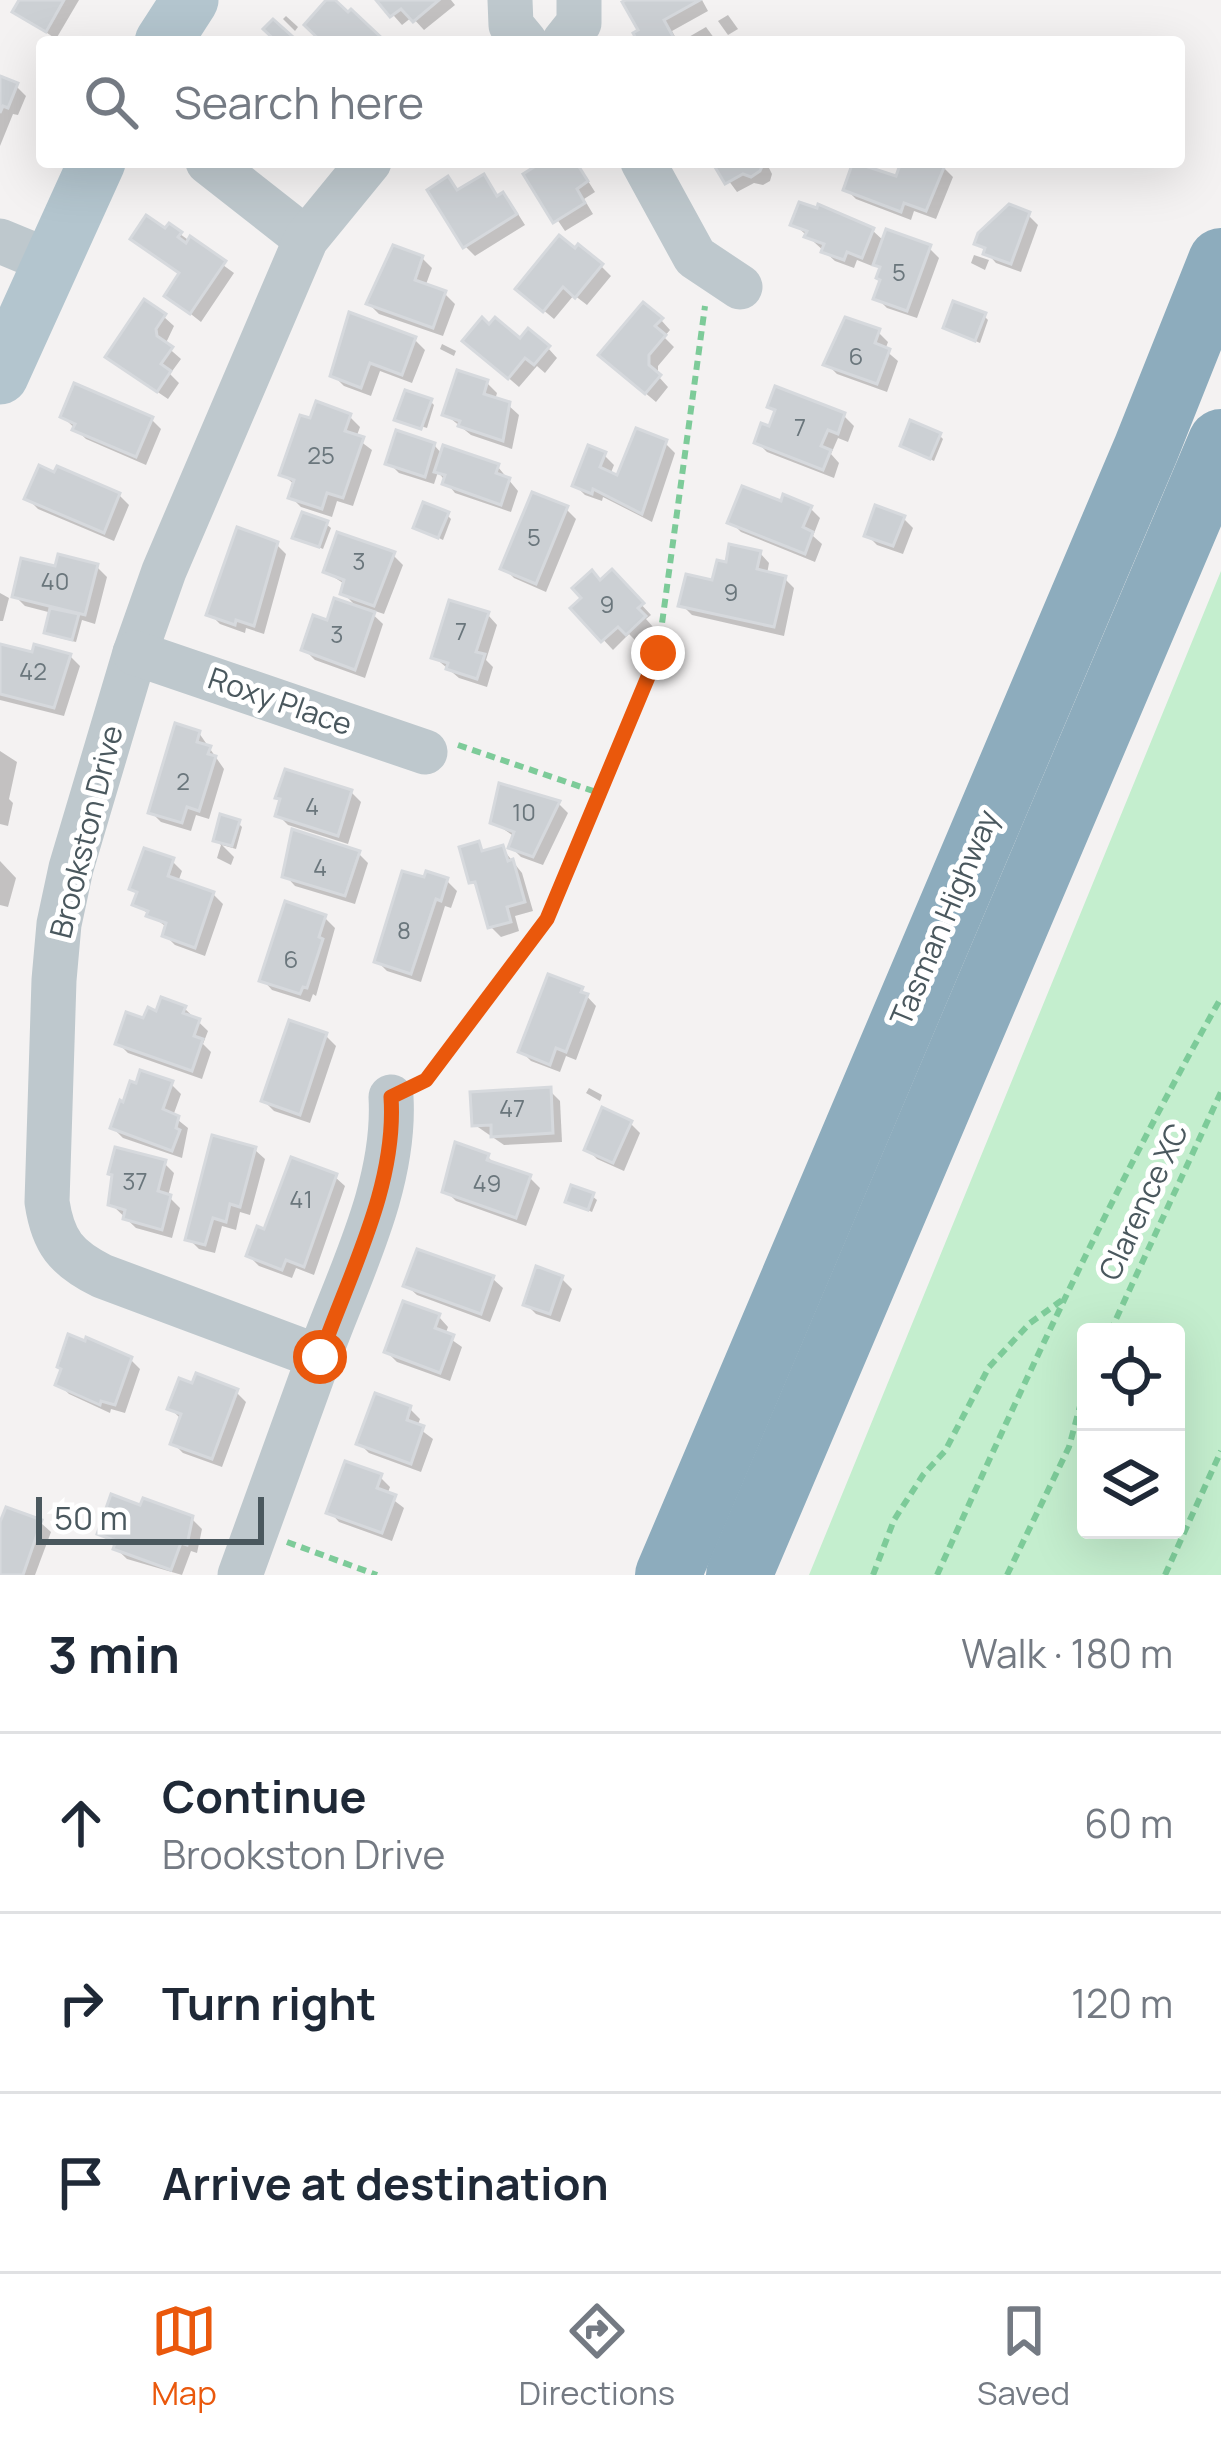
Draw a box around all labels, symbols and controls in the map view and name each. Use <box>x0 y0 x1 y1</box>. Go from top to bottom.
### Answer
search box <box>36 36 1185 168</box>
icon: search <box>78 69 144 135</box>
text: Search here <box>174 71 424 133</box>
house number: 5 <box>892 255 906 288</box>
house number: 6 <box>849 339 863 372</box>
house number: 7 <box>794 410 806 443</box>
house number: 25 <box>307 438 335 471</box>
house number: 5 <box>527 520 541 553</box>
house number: 3 <box>352 544 366 577</box>
house number: 40 <box>41 564 69 597</box>
house number: 9 <box>724 575 738 608</box>
house number: 9 <box>600 587 614 620</box>
house number: 7 <box>455 614 467 647</box>
house number: 3 <box>330 617 344 650</box>
route end <box>631 626 685 680</box>
house number: 42 <box>19 654 47 687</box>
street label: Roxy Place <box>203 657 358 744</box>
street label: Brookston Drive <box>39 721 132 942</box>
house number: 2 <box>176 764 190 797</box>
house number: 4 <box>305 789 319 822</box>
house number: 10 <box>512 795 536 828</box>
street label: Tasman Highway <box>880 803 1008 1032</box>
house number: 4 <box>313 850 327 883</box>
house number: 8 <box>397 913 411 946</box>
house number: 6 <box>284 942 298 975</box>
house number: 47 <box>499 1091 525 1124</box>
street label: Clarence XC <box>1088 1116 1197 1287</box>
house number: 37 <box>122 1164 148 1197</box>
house number: 49 <box>473 1166 501 1199</box>
house number: 41 <box>289 1182 313 1215</box>
map controls <box>1077 1323 1185 1539</box>
button: locate <box>1077 1323 1185 1431</box>
route start <box>293 1330 347 1384</box>
button: layers <box>1077 1431 1185 1539</box>
scale bar <box>36 1491 264 1544</box>
text: 50 m <box>54 1495 128 1540</box>
text: 3 min <box>48 1619 180 1688</box>
text: Walk · 180 m <box>961 1626 1173 1680</box>
text: Continue <box>162 1765 367 1827</box>
icon: ahead <box>48 1790 114 1856</box>
text: 60 m <box>1084 1796 1173 1850</box>
text: Brookston Drive <box>162 1827 445 1881</box>
icon: right <box>48 1970 114 2036</box>
text: Turn right <box>162 1972 376 2034</box>
text: 120 m <box>1071 1976 1173 2030</box>
icon: arrive <box>48 2150 114 2216</box>
text: Arrive at destination <box>162 2152 609 2214</box>
tab: Map <box>151 2298 217 2415</box>
tab: Directions <box>519 2298 675 2415</box>
tab: Saved <box>977 2298 1070 2415</box>

